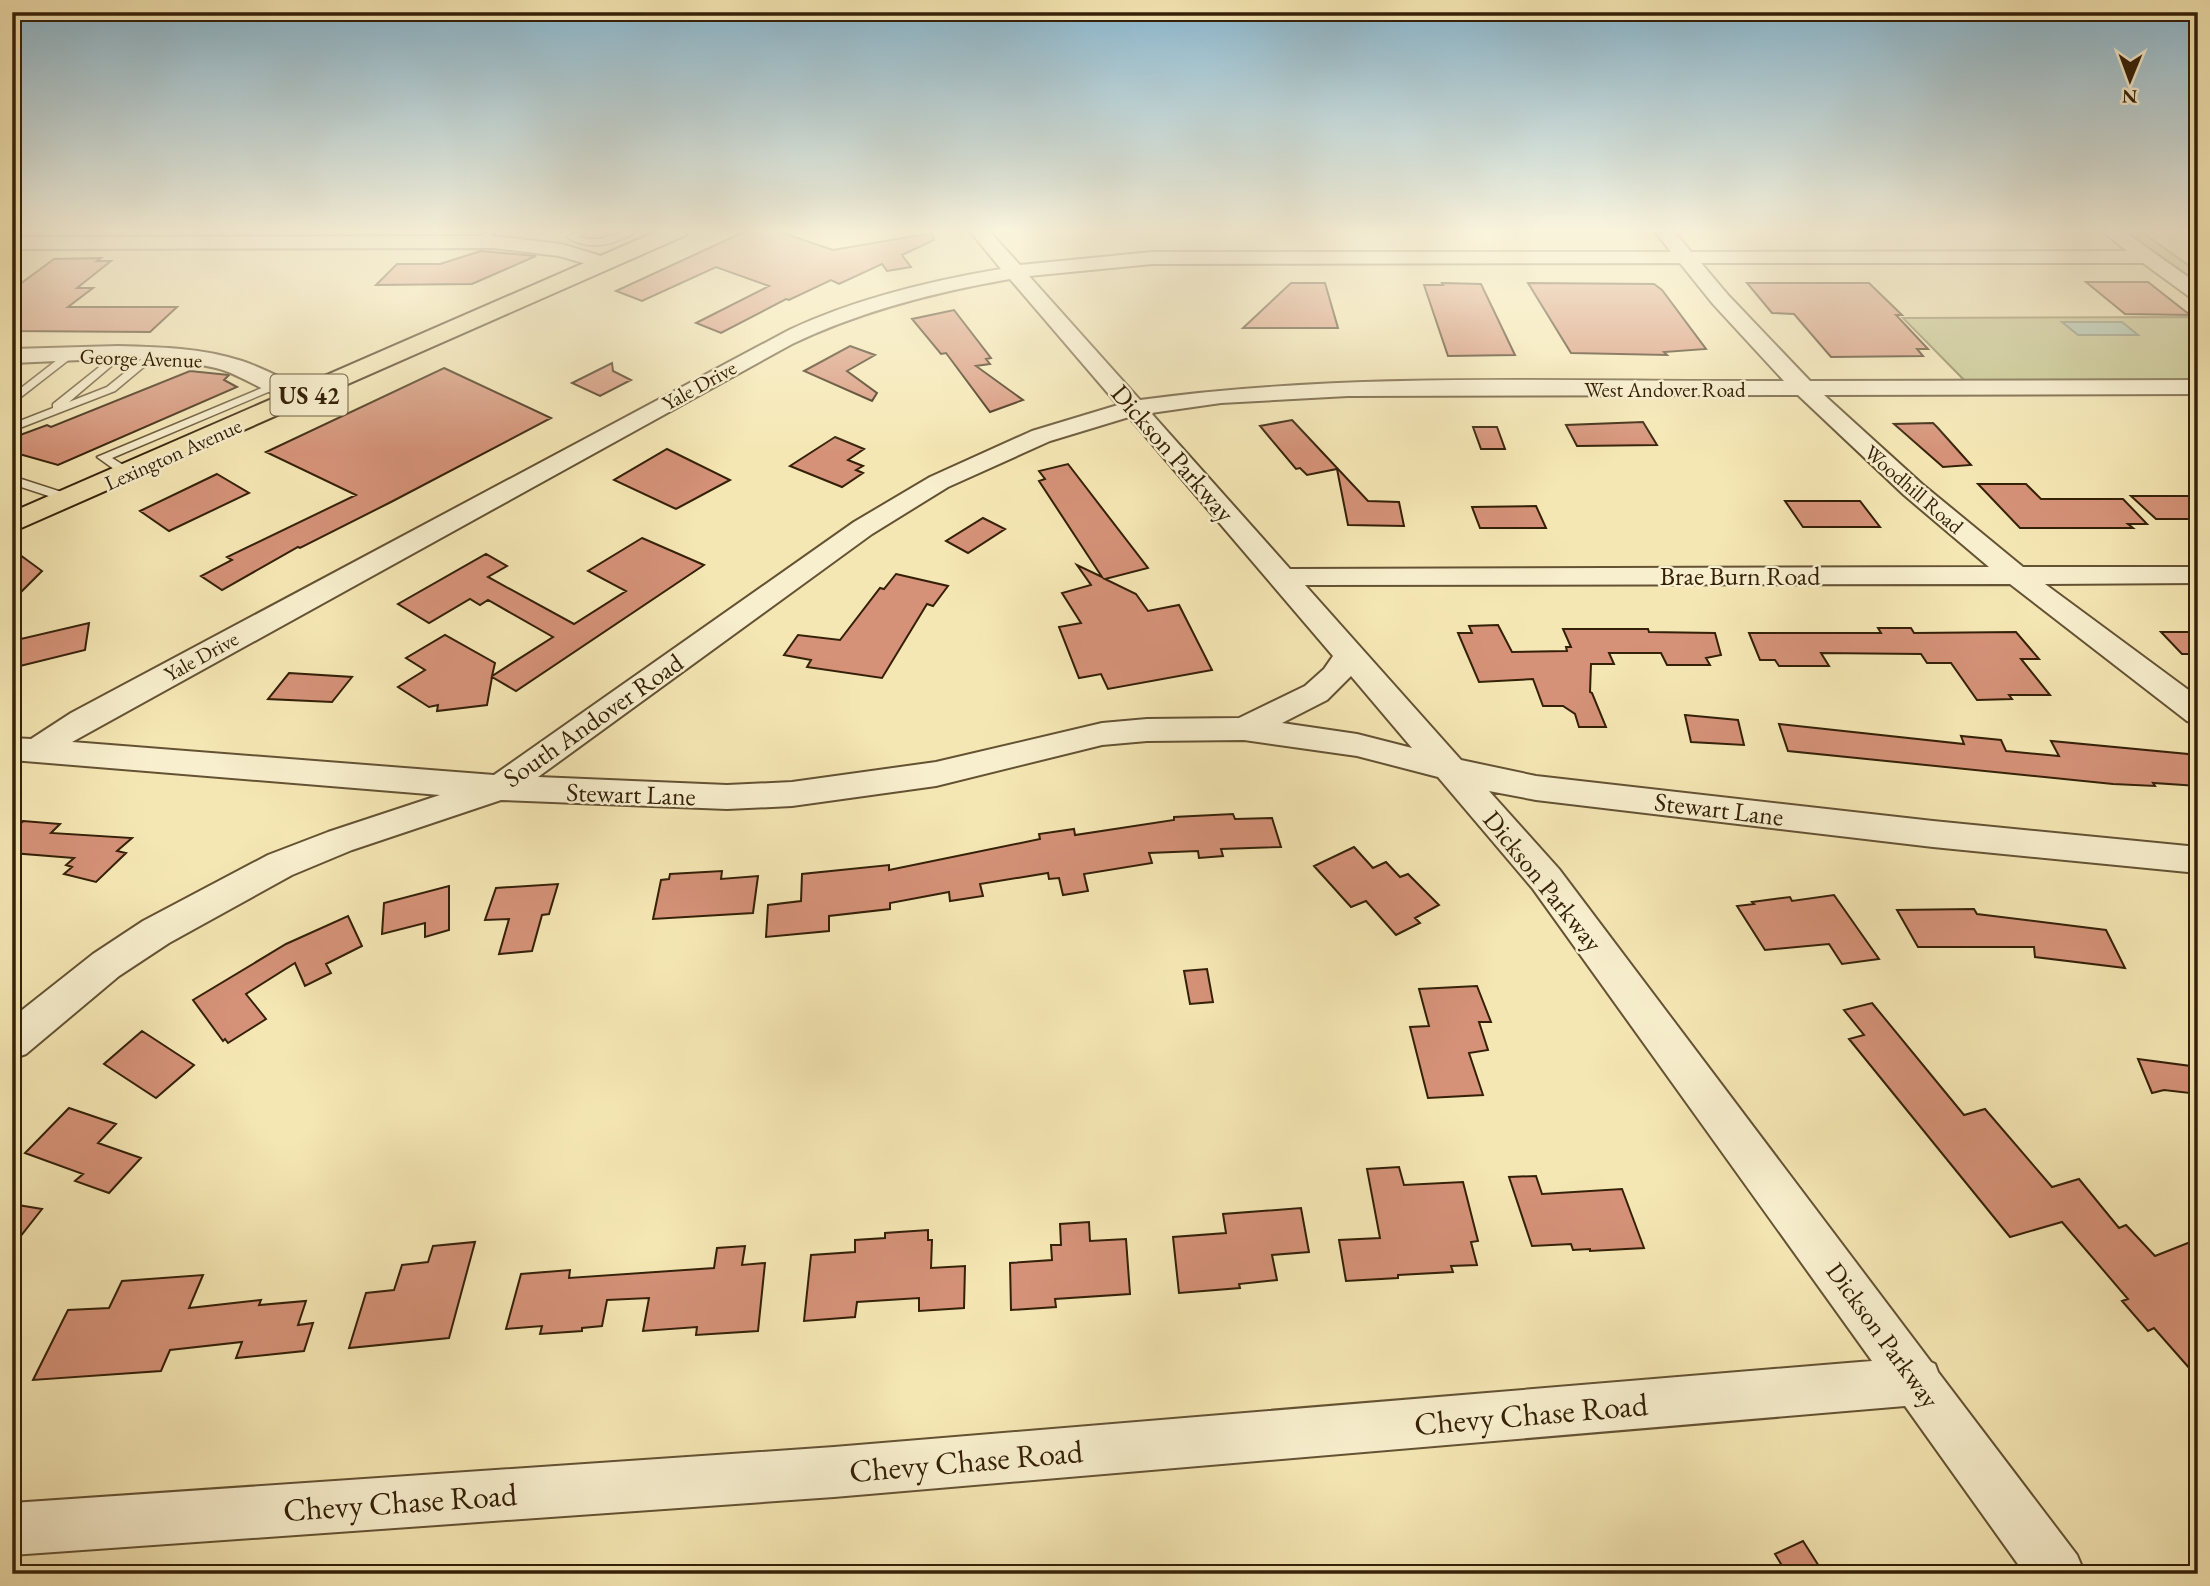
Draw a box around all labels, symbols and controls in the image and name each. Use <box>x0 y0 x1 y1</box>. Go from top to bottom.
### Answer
north arrow <box>2094 46 2164 116</box>
text: N <box>2121 84 2138 109</box>
street label: George Avenue <box>79 342 203 374</box>
street label: Yale Drive <box>657 354 741 416</box>
road number: US 42 <box>270 374 348 416</box>
street label: West Andover Road <box>1584 376 1746 403</box>
street label: Dickson Parkway <box>1104 377 1243 530</box>
street label: Lexington Avenue <box>100 412 246 496</box>
street label: Woodhill Road <box>1859 439 1969 540</box>
street label: Brae Burn Road <box>1660 559 1821 593</box>
street label: Yale Drive <box>159 625 243 687</box>
street label: South Andover Road <box>496 645 690 795</box>
street label: Stewart Lane <box>566 775 696 813</box>
street label: Stewart Lane <box>1653 784 1785 834</box>
street label: Dickson Parkway <box>1476 803 1611 959</box>
street label: Dickson Parkway <box>1819 1255 1948 1415</box>
street label: Chevy Chase Road <box>1412 1383 1650 1445</box>
street label: Chevy Chase Road <box>847 1430 1085 1492</box>
street label: Chevy Chase Road <box>282 1473 519 1531</box>

